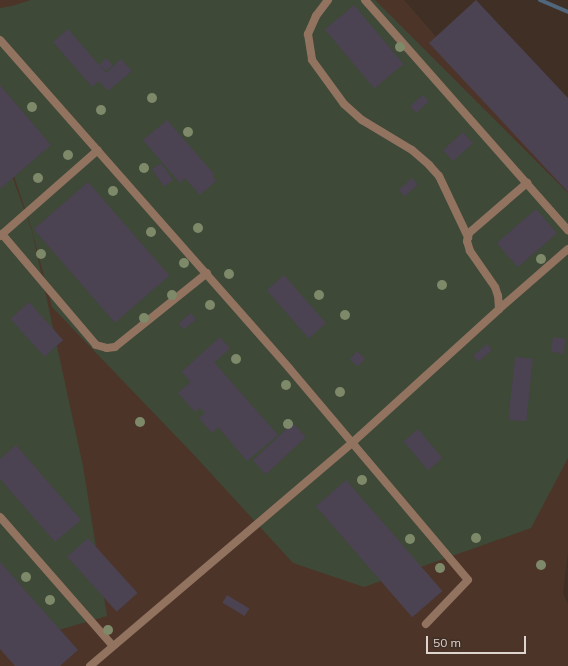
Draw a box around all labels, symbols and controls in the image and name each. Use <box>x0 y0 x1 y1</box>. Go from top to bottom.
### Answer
scale bar <box>428 628 528 654</box>
text: 50 m <box>433 635 461 650</box>

